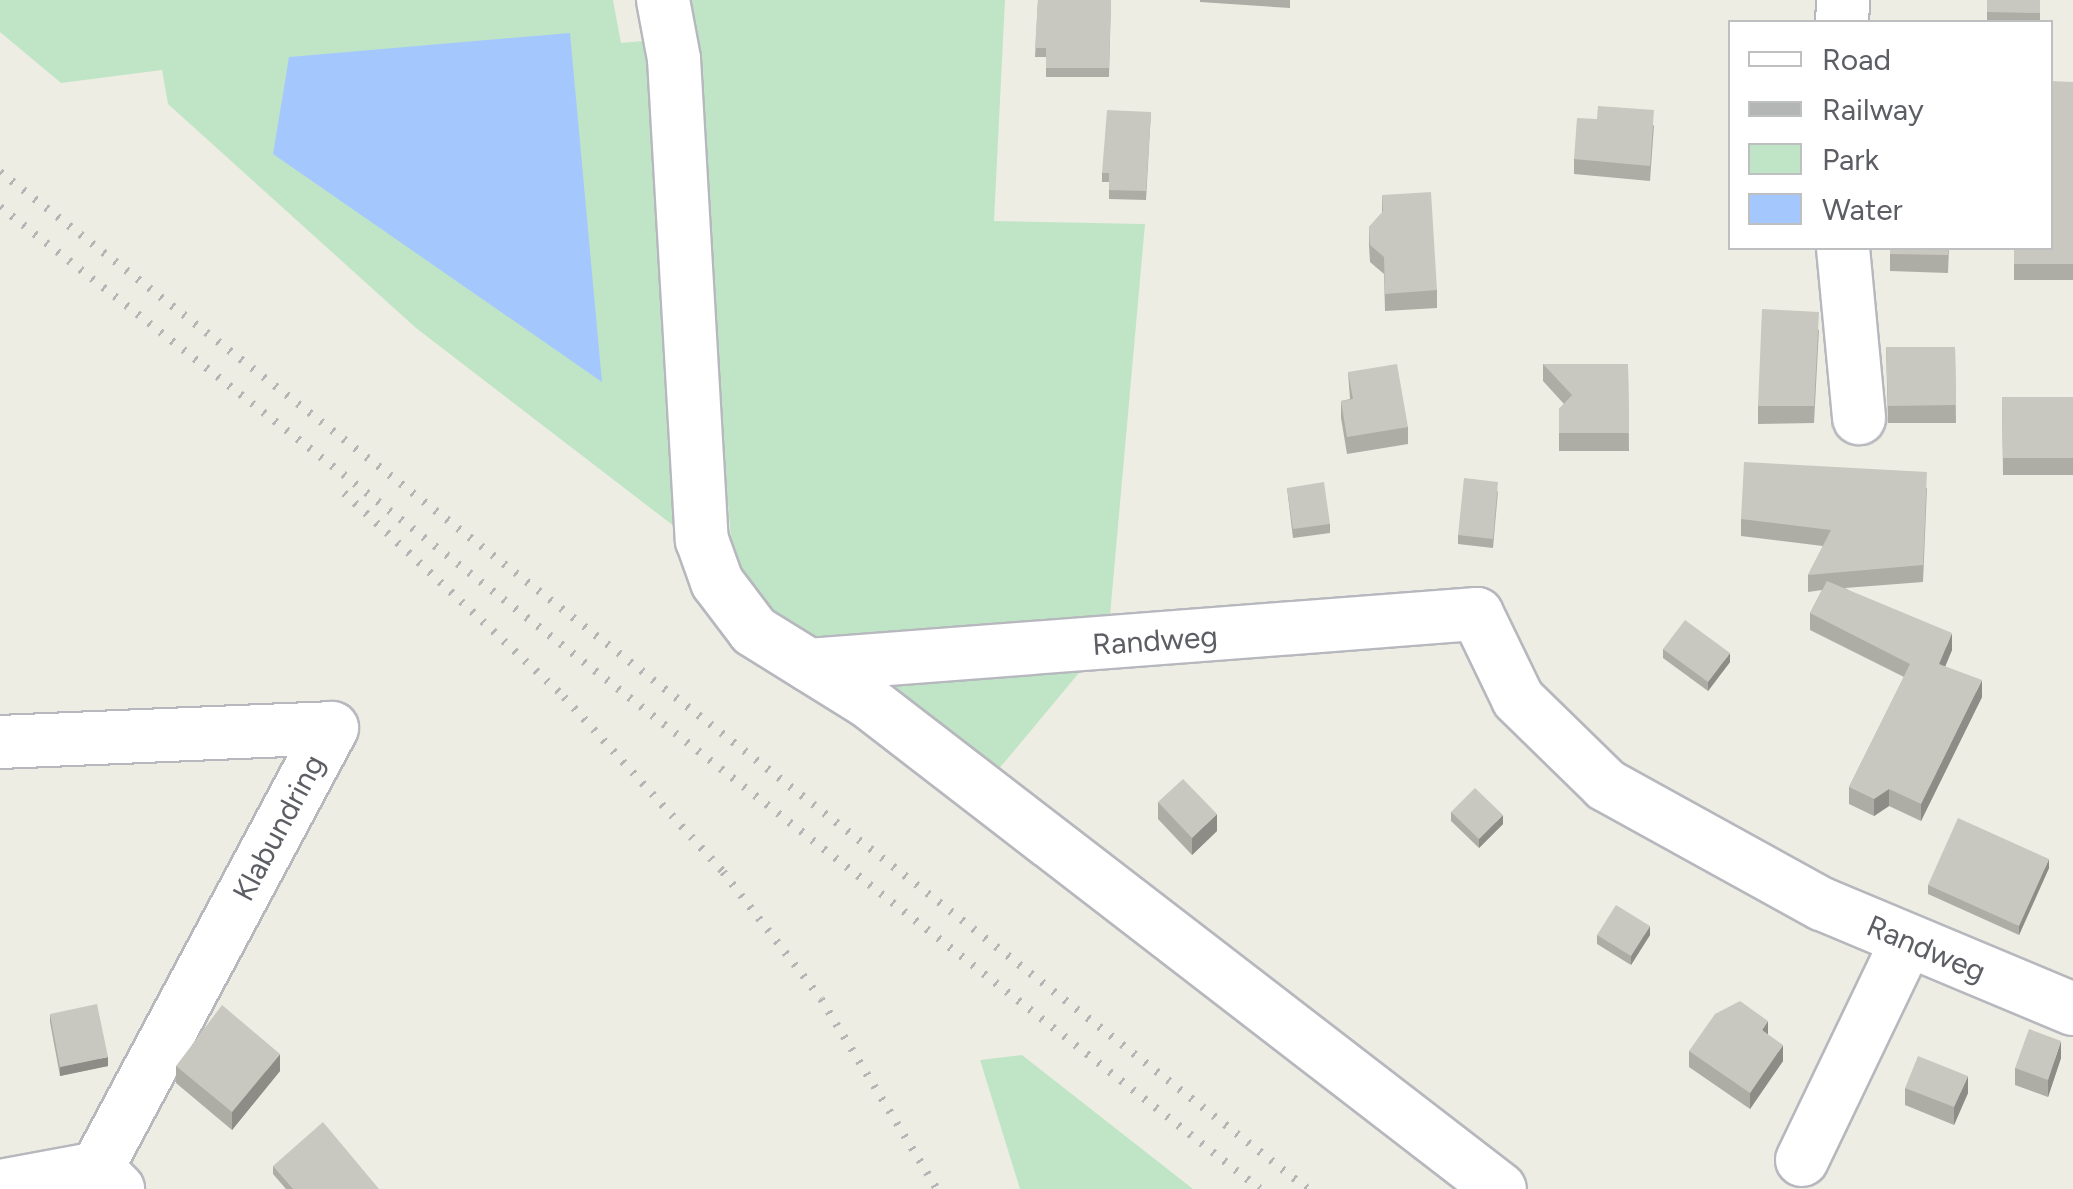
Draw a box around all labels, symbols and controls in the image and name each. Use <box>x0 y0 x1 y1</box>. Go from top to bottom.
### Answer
legend <box>1728 20 2053 250</box>
text: Road <box>1822 41 1891 78</box>
text: Railway <box>1822 91 1924 128</box>
text: Park <box>1822 141 1879 178</box>
text: Water <box>1822 191 1903 228</box>
street label: Randweg <box>1091 619 1219 663</box>
street label: Klabundring <box>225 749 333 907</box>
street label: Randweg <box>1861 908 1991 990</box>

